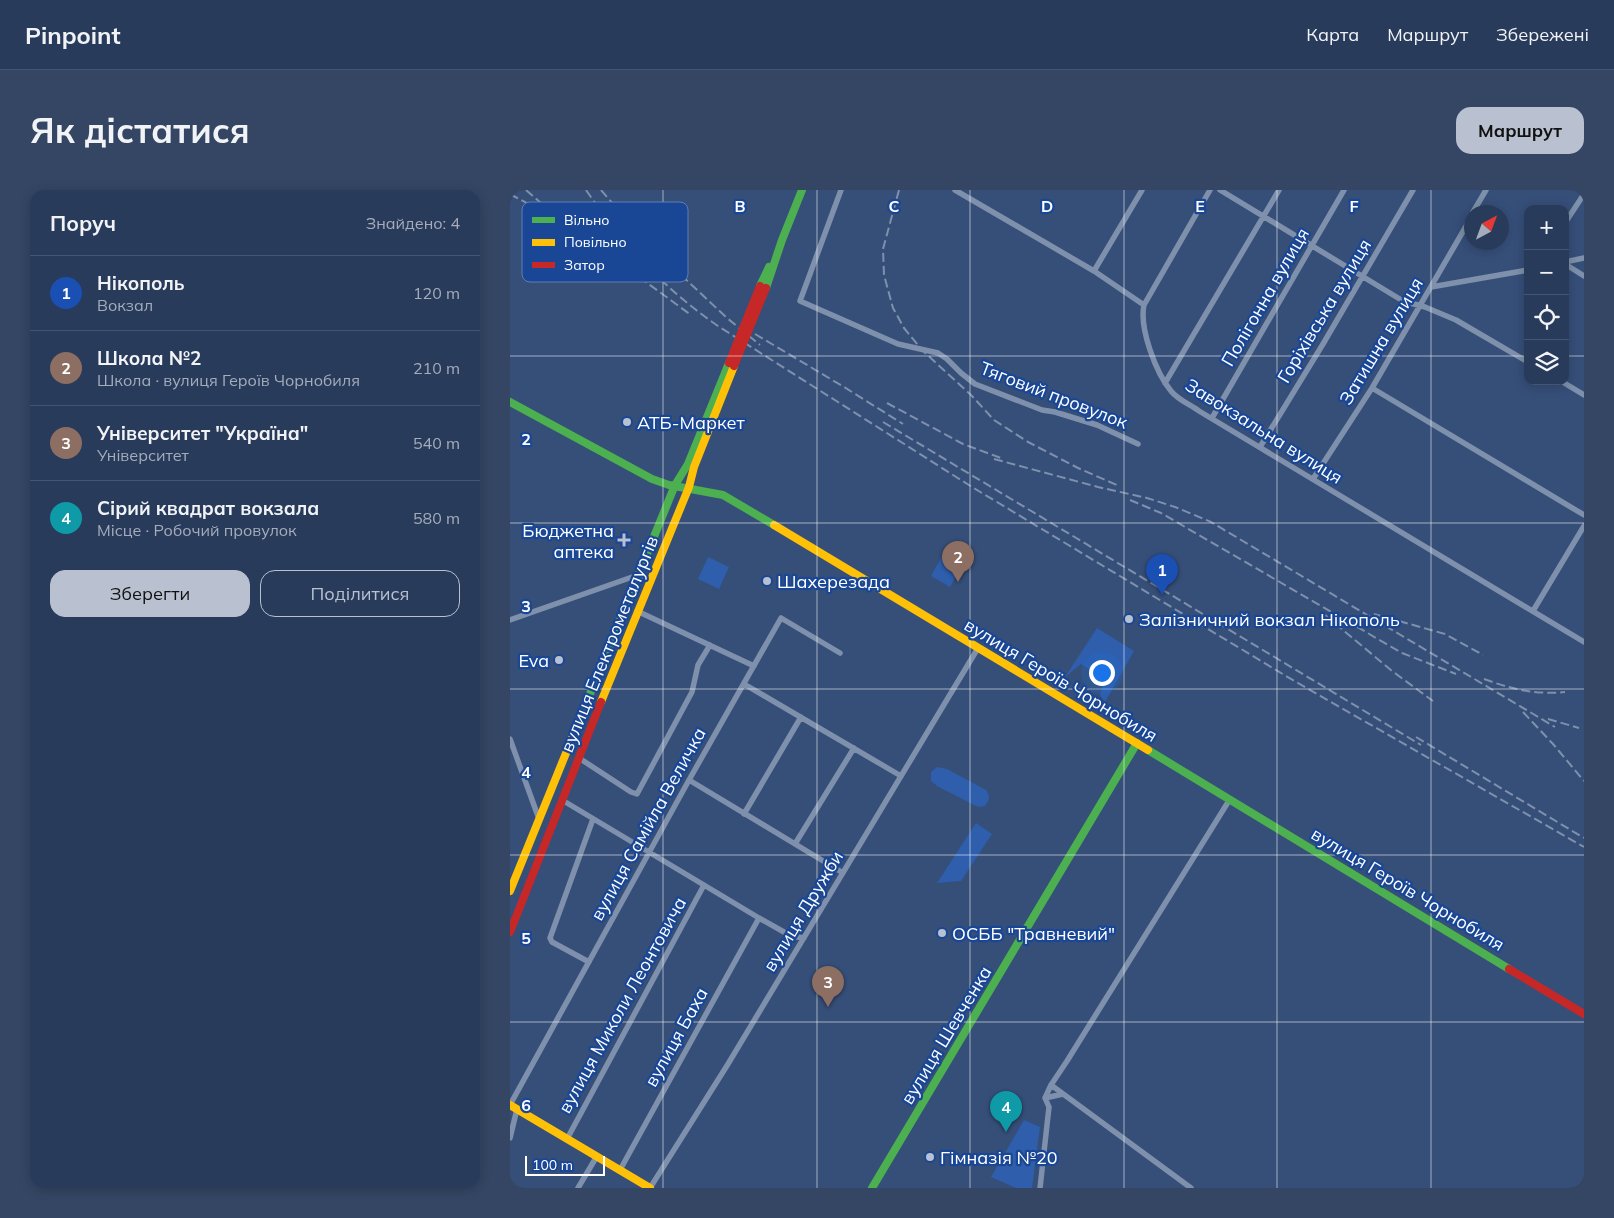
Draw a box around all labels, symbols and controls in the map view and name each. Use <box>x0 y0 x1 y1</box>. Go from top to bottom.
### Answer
text: Pinpoint <box>25 20 121 50</box>
text: Карта <box>1306 23 1359 46</box>
text: Маршрут <box>1387 23 1468 46</box>
text: Збережені <box>1496 23 1589 46</box>
button: Маршрут <box>1456 107 1584 154</box>
text: Як дістатися <box>30 108 250 152</box>
text: B <box>734 196 746 216</box>
text: C <box>889 196 900 216</box>
text: D <box>1041 196 1053 216</box>
text: E <box>1195 196 1205 216</box>
text: F <box>1349 196 1359 216</box>
legend <box>522 202 688 282</box>
north arrow <box>1464 205 1509 250</box>
map controls <box>1524 205 1569 385</box>
button: + <box>1524 205 1569 250</box>
text: Поруч <box>50 210 116 236</box>
text: Вільно <box>564 211 609 229</box>
text: Знайдено: 4 <box>366 213 460 233</box>
street label: Полігонна вулиця <box>1216 224 1314 370</box>
text: Повільно <box>564 233 627 251</box>
street label: Горіхівська вулиця <box>1272 235 1376 387</box>
button: − <box>1524 250 1569 295</box>
text: Затор <box>564 256 605 274</box>
text: Нікополь <box>97 271 185 295</box>
street label: Затишна вулиця <box>1334 273 1428 409</box>
text: 1 <box>61 283 71 303</box>
text: 120 m <box>413 283 460 303</box>
text: Вокзал <box>97 295 153 315</box>
button: locate <box>1524 295 1569 340</box>
button: layers <box>1524 340 1569 385</box>
text: Школа №2 <box>97 346 201 370</box>
street label: Тяговий провулок <box>977 356 1131 434</box>
text: 2 <box>61 358 71 378</box>
text: 210 m <box>413 358 460 378</box>
text: Школа · вулиця Героїв Чорнобиля <box>97 370 360 390</box>
street label: Завокзальна вулиця <box>1181 373 1347 489</box>
place label: АТБ-Маркет <box>637 411 746 434</box>
marker: АТБ-Маркет <box>621 416 633 428</box>
text: Університет "Україна" <box>97 421 308 445</box>
text: 2 <box>521 429 531 449</box>
text: 3 <box>61 433 71 453</box>
text: 540 m <box>413 433 460 453</box>
text: Університет <box>97 445 189 465</box>
text: Сірий квадрат вокзала <box>97 496 319 520</box>
text: 4 <box>61 508 71 528</box>
text: 580 m <box>413 508 460 528</box>
place label: Бюджетна аптека <box>522 519 614 563</box>
text: Місце · Робочий провулок <box>97 520 297 540</box>
street label: вулиця Електрометалургів <box>555 532 663 756</box>
marker: Бюджетна аптека <box>618 534 630 546</box>
pin: 2 <box>942 541 974 582</box>
pin: 1 <box>1146 554 1178 595</box>
button: Зберегти <box>50 570 250 617</box>
button: Поділитися <box>260 570 460 617</box>
place label: Шахерезада <box>777 570 890 593</box>
marker: Шахерезада <box>761 575 773 587</box>
text: 3 <box>521 596 531 616</box>
place label: Залізничний вокзал Нікополь <box>1139 608 1400 631</box>
street label: вулиця Героїв Чорнобиля <box>960 613 1162 747</box>
marker: Залізничний вокзал Нікополь <box>1123 613 1135 625</box>
place label: Eva <box>518 649 549 672</box>
marker: Eva <box>553 654 565 666</box>
your location <box>1089 660 1115 686</box>
street label: вулиця Самійла Величка <box>585 724 711 924</box>
text: 4 <box>521 762 531 782</box>
street label: вулиця Героїв Чорнобиля <box>1307 822 1509 956</box>
street label: вулиця Дружби <box>758 846 848 976</box>
street label: вулиця Миколи Леонтовича <box>553 893 691 1117</box>
place label: ОСББ "Травневий" <box>952 922 1115 945</box>
marker: ОСББ "Травневий" <box>936 927 948 939</box>
text: 5 <box>521 928 531 948</box>
street label: вулиця Шевченка <box>896 962 996 1108</box>
pin: 3 <box>812 966 844 1007</box>
street label: вулиця Баха <box>639 983 713 1091</box>
pin: 4 <box>990 1091 1022 1132</box>
text: 6 <box>521 1095 531 1115</box>
place label: Гімназія №20 <box>940 1146 1058 1169</box>
marker: Гімназія №20 <box>924 1151 936 1163</box>
scale bar <box>525 1153 605 1176</box>
text: 100 m <box>532 1156 573 1174</box>

